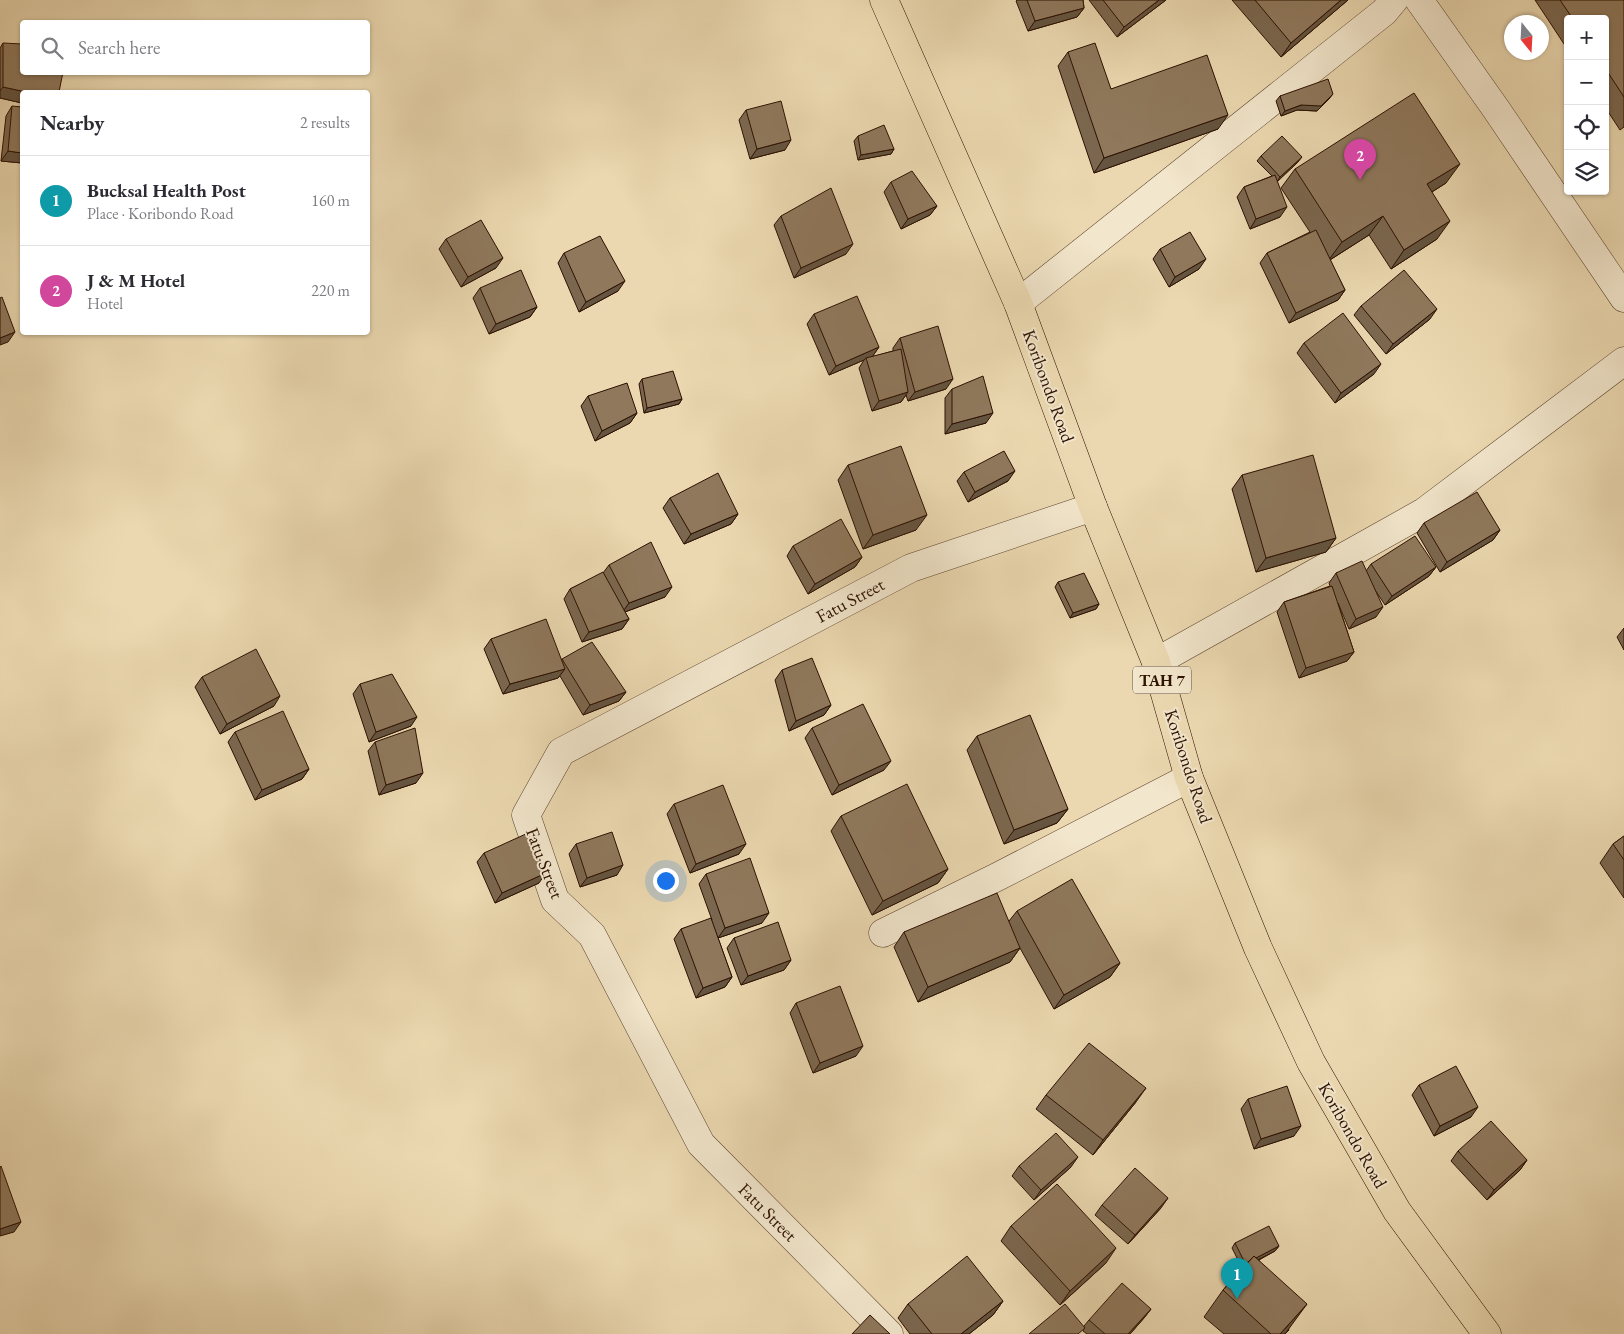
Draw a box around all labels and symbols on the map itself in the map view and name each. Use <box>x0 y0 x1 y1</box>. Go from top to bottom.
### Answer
north arrow <box>1504 15 1549 60</box>
pin: 2 <box>1344 139 1376 180</box>
street label: Koribondo Road <box>1018 326 1080 446</box>
street label: Fatu Street <box>812 572 888 628</box>
road number: TAH 7 <box>1133 666 1191 694</box>
street label: Koribondo Road <box>1160 706 1219 827</box>
street label: Fatu Street <box>521 824 569 902</box>
your location <box>653 868 679 894</box>
street label: Koribondo Road <box>1313 1078 1393 1193</box>
street label: Fatu Street <box>734 1178 803 1247</box>
pin: 1 <box>1221 1258 1253 1299</box>

